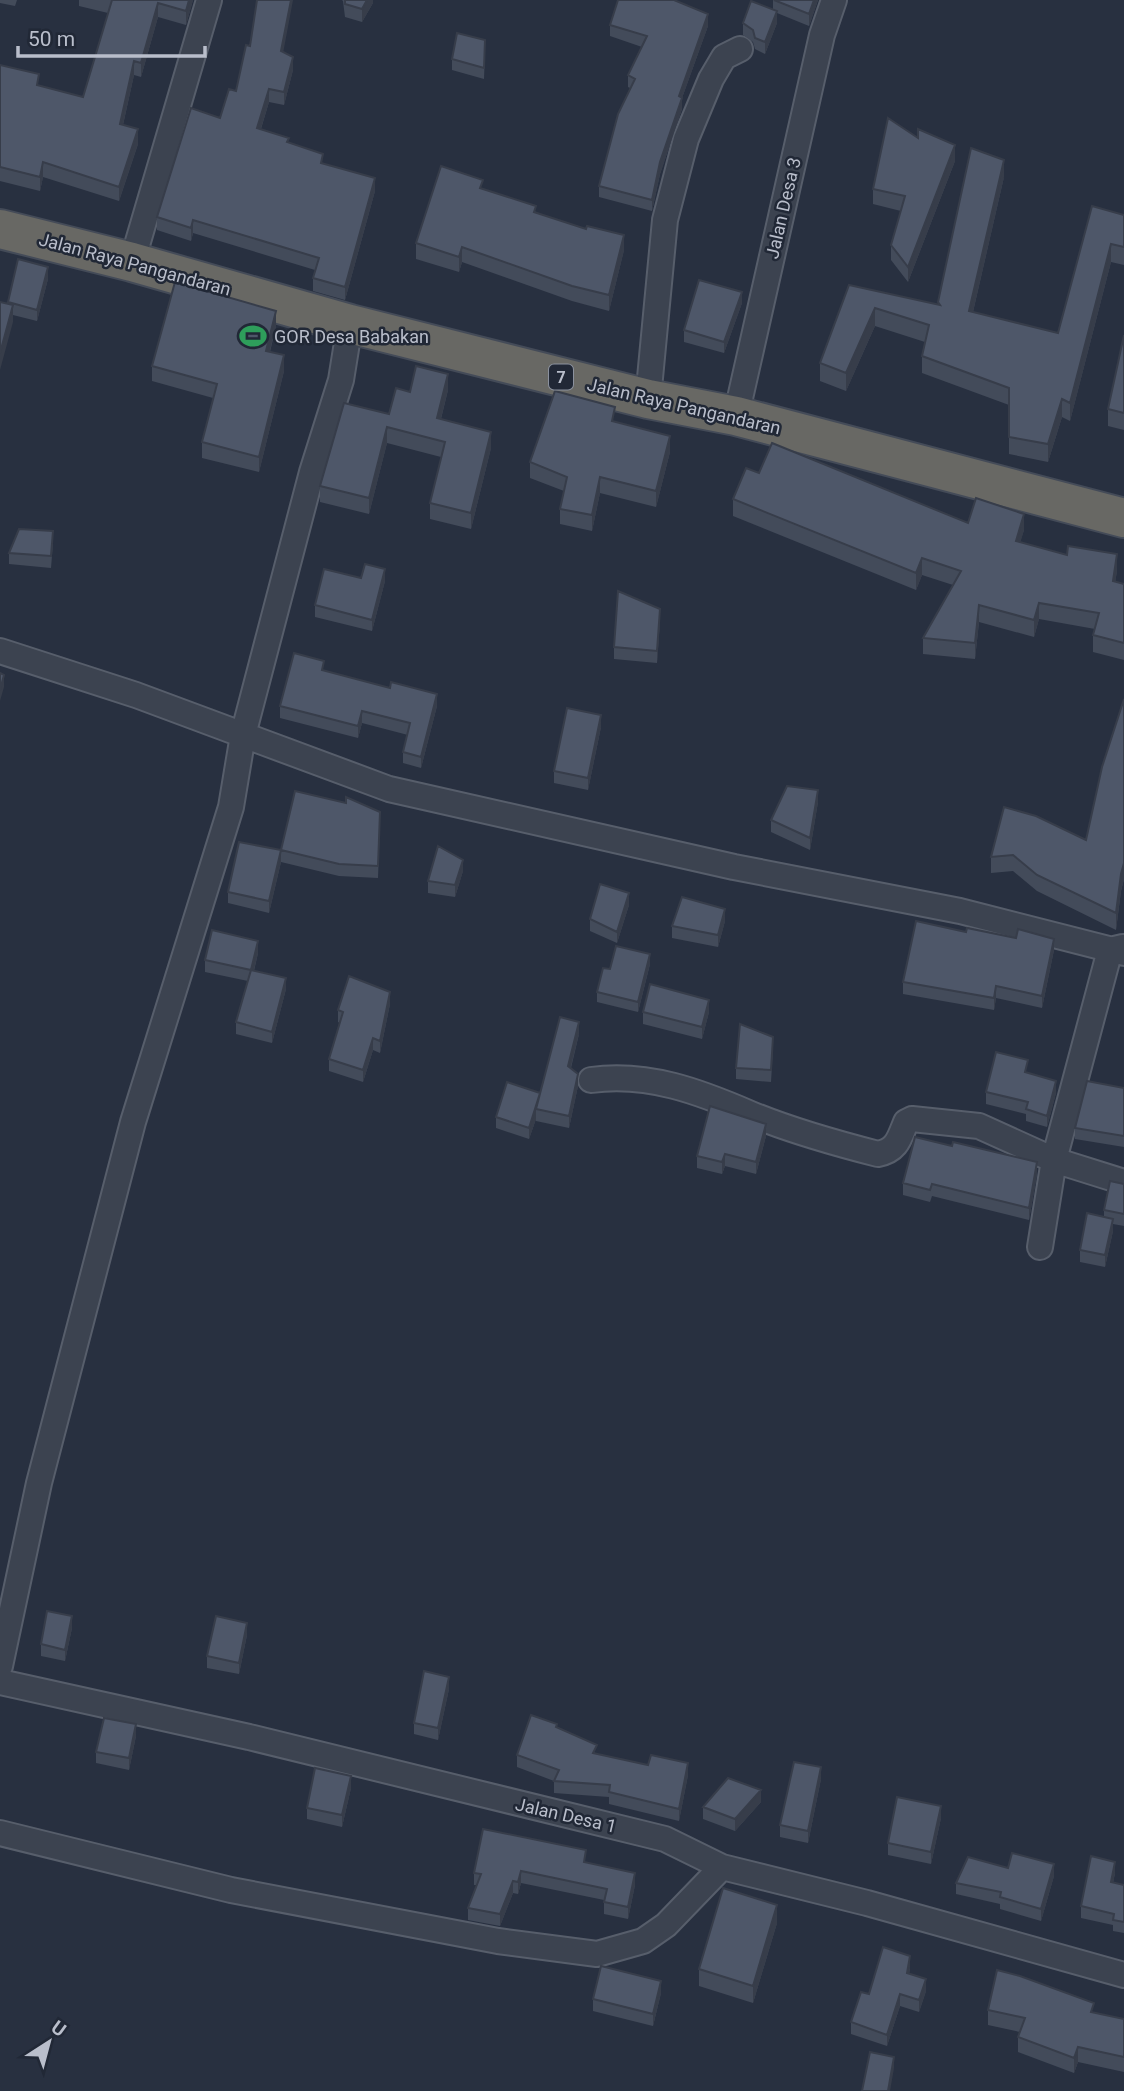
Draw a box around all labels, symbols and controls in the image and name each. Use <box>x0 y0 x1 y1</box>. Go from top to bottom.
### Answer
scale bar <box>18 14 205 58</box>
text: 50 m <box>28 27 75 51</box>
street label: Jalan Desa 3 <box>761 155 805 261</box>
street label: Jalan Raya Pangandaran <box>37 228 233 300</box>
sports icon: GOR Desa Babakan <box>238 321 268 351</box>
place label: GOR Desa Babakan <box>274 326 429 347</box>
road number: 7 <box>549 364 573 390</box>
street label: Jalan Raya Pangandaran <box>585 374 783 438</box>
street label: Jalan Desa 1 <box>513 1793 619 1837</box>
north arrow <box>14 2007 84 2077</box>
text: U <box>47 2016 71 2042</box>

